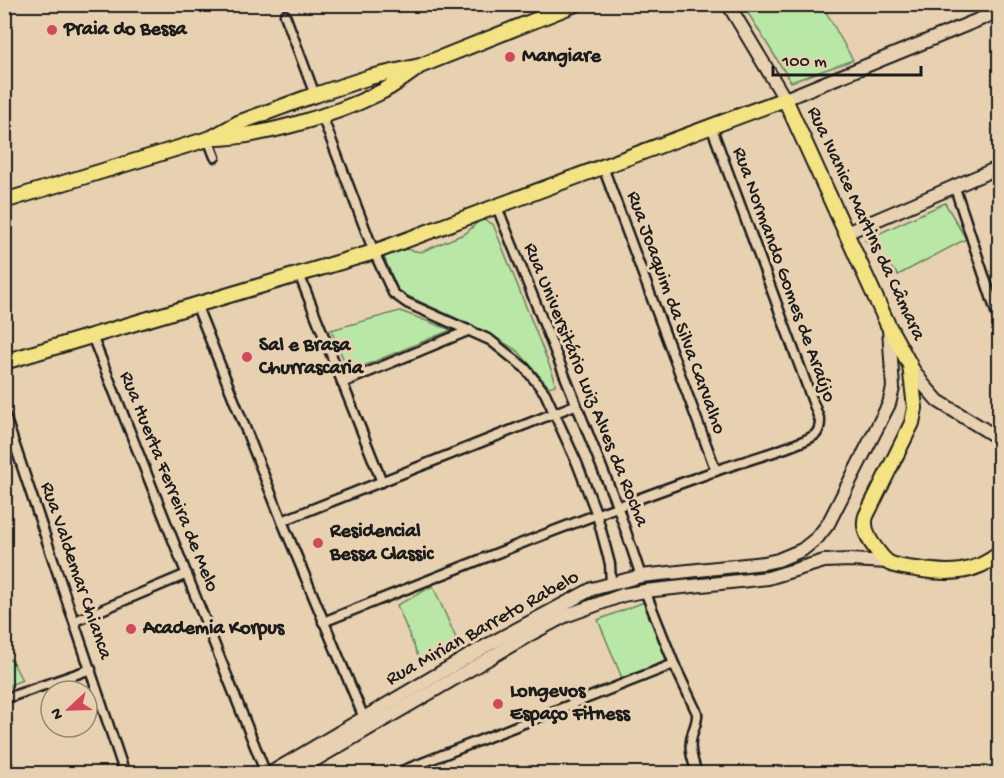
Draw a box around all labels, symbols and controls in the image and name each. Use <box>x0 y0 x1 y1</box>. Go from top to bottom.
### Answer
place label: Praia do Bessa <box>63 19 188 42</box>
marker: Praia do Bessa <box>45 23 59 37</box>
scale bar <box>773 39 922 77</box>
place label: Mangiare <box>522 46 601 69</box>
marker: Mangiare <box>503 50 517 64</box>
text: 100 m <box>781 52 827 73</box>
street label: Rua Ivanice Martins da Câmara <box>801 103 930 345</box>
street label: Rua Normando Gomes de Araújo <box>726 144 840 406</box>
street label: Rua Joaquim da Silva Carvalho <box>620 188 730 438</box>
street label: Rua Universitário Luiz Alves da Rocha <box>517 240 653 531</box>
place label: Sal e Brasa Churrascaria <box>258 335 364 381</box>
marker: Sal e Brasa Churrascaria <box>240 350 254 364</box>
street label: Rua Huerta Ferreira de Melo <box>113 368 223 596</box>
street label: Rua Valdemar Chianca <box>34 479 116 663</box>
place label: Residencial Bessa Classic <box>329 521 435 567</box>
marker: Residencial Bessa Classic <box>311 536 325 550</box>
street label: Rua Mirian Barreto Rabelo <box>383 566 583 692</box>
place label: Academia Korpus <box>142 618 286 641</box>
marker: Academia Korpus <box>124 622 138 636</box>
north arrow <box>39 679 99 739</box>
place label: Longevos Espaço Fitness <box>510 681 632 727</box>
marker: Longevos Espaço Fitness <box>491 697 505 711</box>
text: N <box>47 704 69 722</box>

